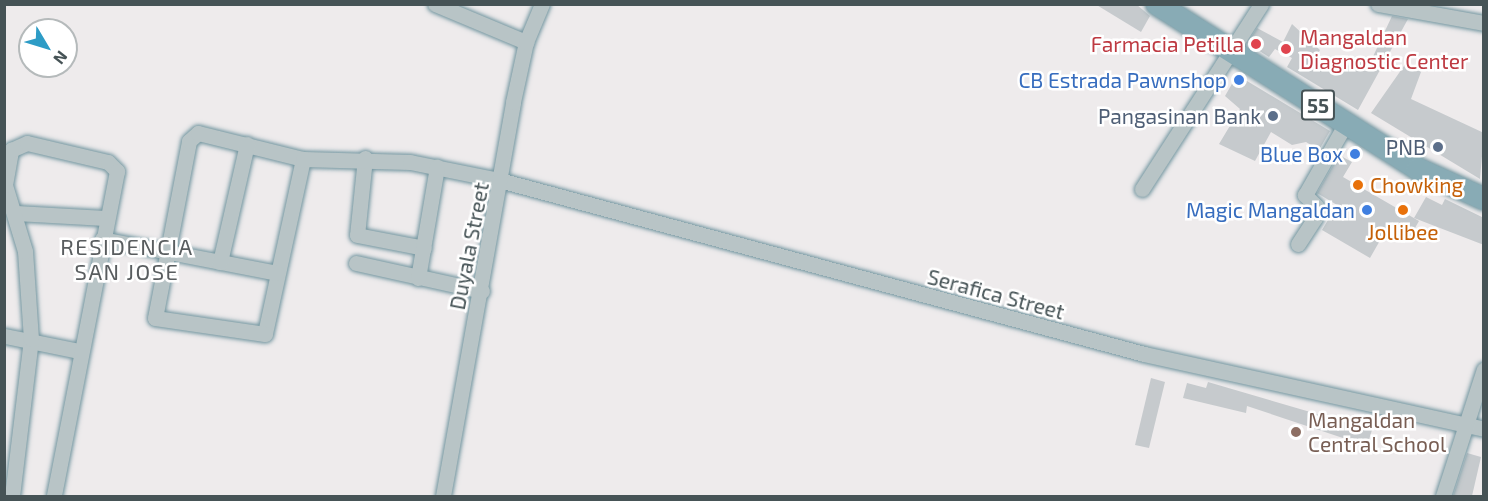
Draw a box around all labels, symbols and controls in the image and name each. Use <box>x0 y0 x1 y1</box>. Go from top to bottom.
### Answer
north arrow <box>18 18 78 78</box>
place label: Mangaldan Diagnostic Center <box>1300 24 1469 74</box>
place label: Farmacia Petilla <box>1091 31 1244 57</box>
marker: Farmacia Petilla <box>1249 37 1263 51</box>
marker: Mangaldan Diagnostic Center <box>1277 40 1295 58</box>
text: N <box>50 48 72 69</box>
place label: CB Estrada Pawnshop <box>1018 67 1227 93</box>
marker: CB Estrada Pawnshop <box>1232 73 1246 87</box>
road number: 55 <box>1300 88 1336 122</box>
place label: Pangasinan Bank <box>1098 103 1261 129</box>
marker: Pangasinan Bank <box>1266 109 1280 123</box>
place label: PNB <box>1386 134 1426 160</box>
marker: PNB <box>1431 140 1445 154</box>
place label: Blue Box <box>1260 141 1343 167</box>
marker: Blue Box <box>1348 147 1362 161</box>
place label: Chowking <box>1370 172 1463 198</box>
marker: Chowking <box>1351 178 1365 192</box>
street label: Duyala Street <box>444 180 494 312</box>
place label: Magic Mangaldan <box>1186 197 1355 223</box>
marker: Magic Mangaldan <box>1360 203 1374 217</box>
marker: Jollibee <box>1396 203 1410 217</box>
place label: Jollibee <box>1367 219 1439 245</box>
district label: RESIDENCIA SAN JOSE <box>60 233 194 284</box>
street label: Serafica Street <box>925 264 1067 324</box>
place label: Mangaldan Central School <box>1308 407 1447 457</box>
marker: Mangaldan Central School <box>1289 425 1303 439</box>

